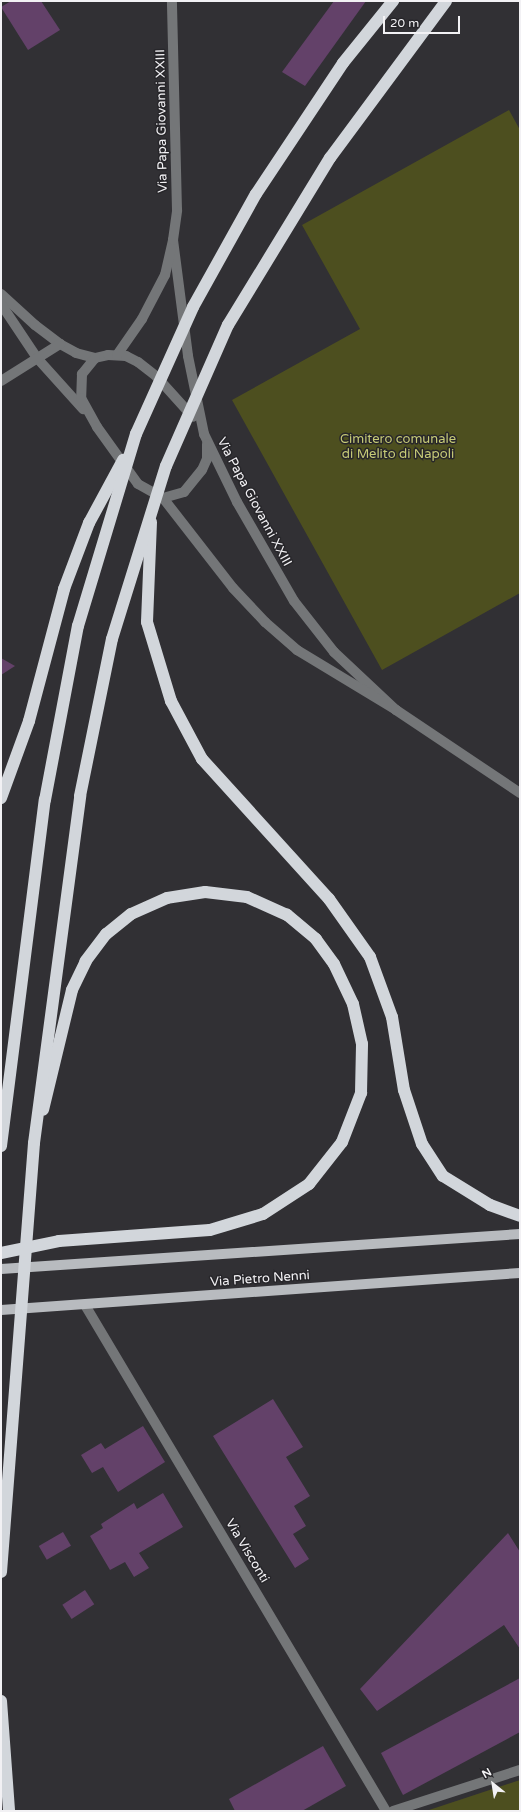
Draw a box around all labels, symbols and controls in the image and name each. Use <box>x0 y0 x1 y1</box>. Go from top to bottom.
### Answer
scale bar <box>385 8 462 34</box>
text: 20 m <box>390 16 419 30</box>
street label: Via Papa Giovanni XXIII <box>153 49 171 193</box>
park label: Cimitero comunale di Melito di Napoli <box>340 432 456 463</box>
street label: Via Papa Giovanni XXIII <box>213 435 295 569</box>
street label: Via Pietro Nenni <box>210 1268 310 1290</box>
street label: Via Visconti <box>222 1516 272 1586</box>
north arrow <box>473 1764 513 1804</box>
text: N <box>480 1765 494 1781</box>

